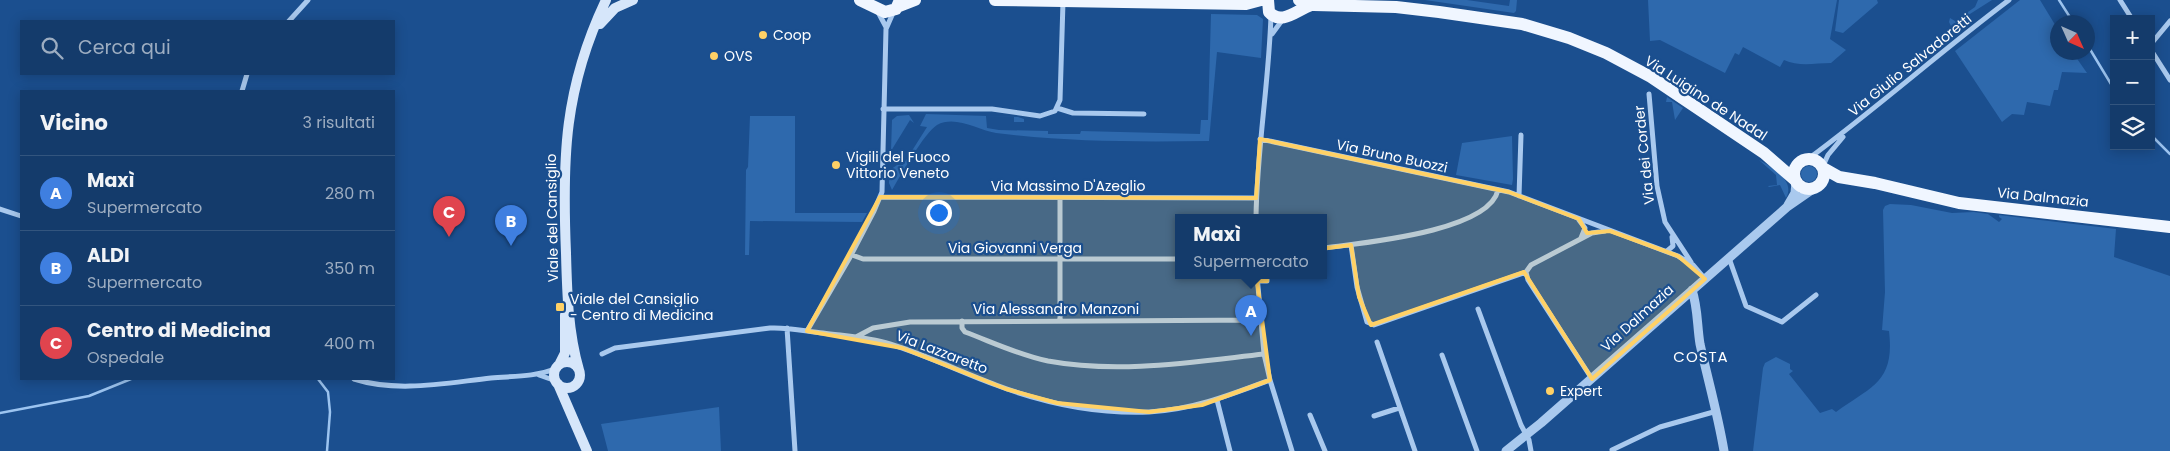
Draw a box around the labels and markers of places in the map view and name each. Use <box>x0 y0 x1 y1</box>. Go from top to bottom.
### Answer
place label: Coop <box>773 25 811 45</box>
marker: Coop <box>757 29 769 41</box>
place label: OVS <box>724 46 753 66</box>
marker: OVS <box>708 50 720 62</box>
place label: Vigili del Fuoco Vittorio Veneto <box>846 147 950 183</box>
marker: Vigili del Fuoco Vittorio Veneto <box>830 159 842 171</box>
pin: C <box>433 196 465 237</box>
pin: B <box>495 205 527 246</box>
place label: Viale del Cansiglio - Centro di Medicina <box>570 289 714 325</box>
pin: A <box>1235 295 1267 336</box>
marker: Viale del Cansiglio - Centro di Medicina <box>554 301 566 313</box>
place label: Expert <box>1560 381 1602 401</box>
marker: Expert <box>1544 385 1556 397</box>

